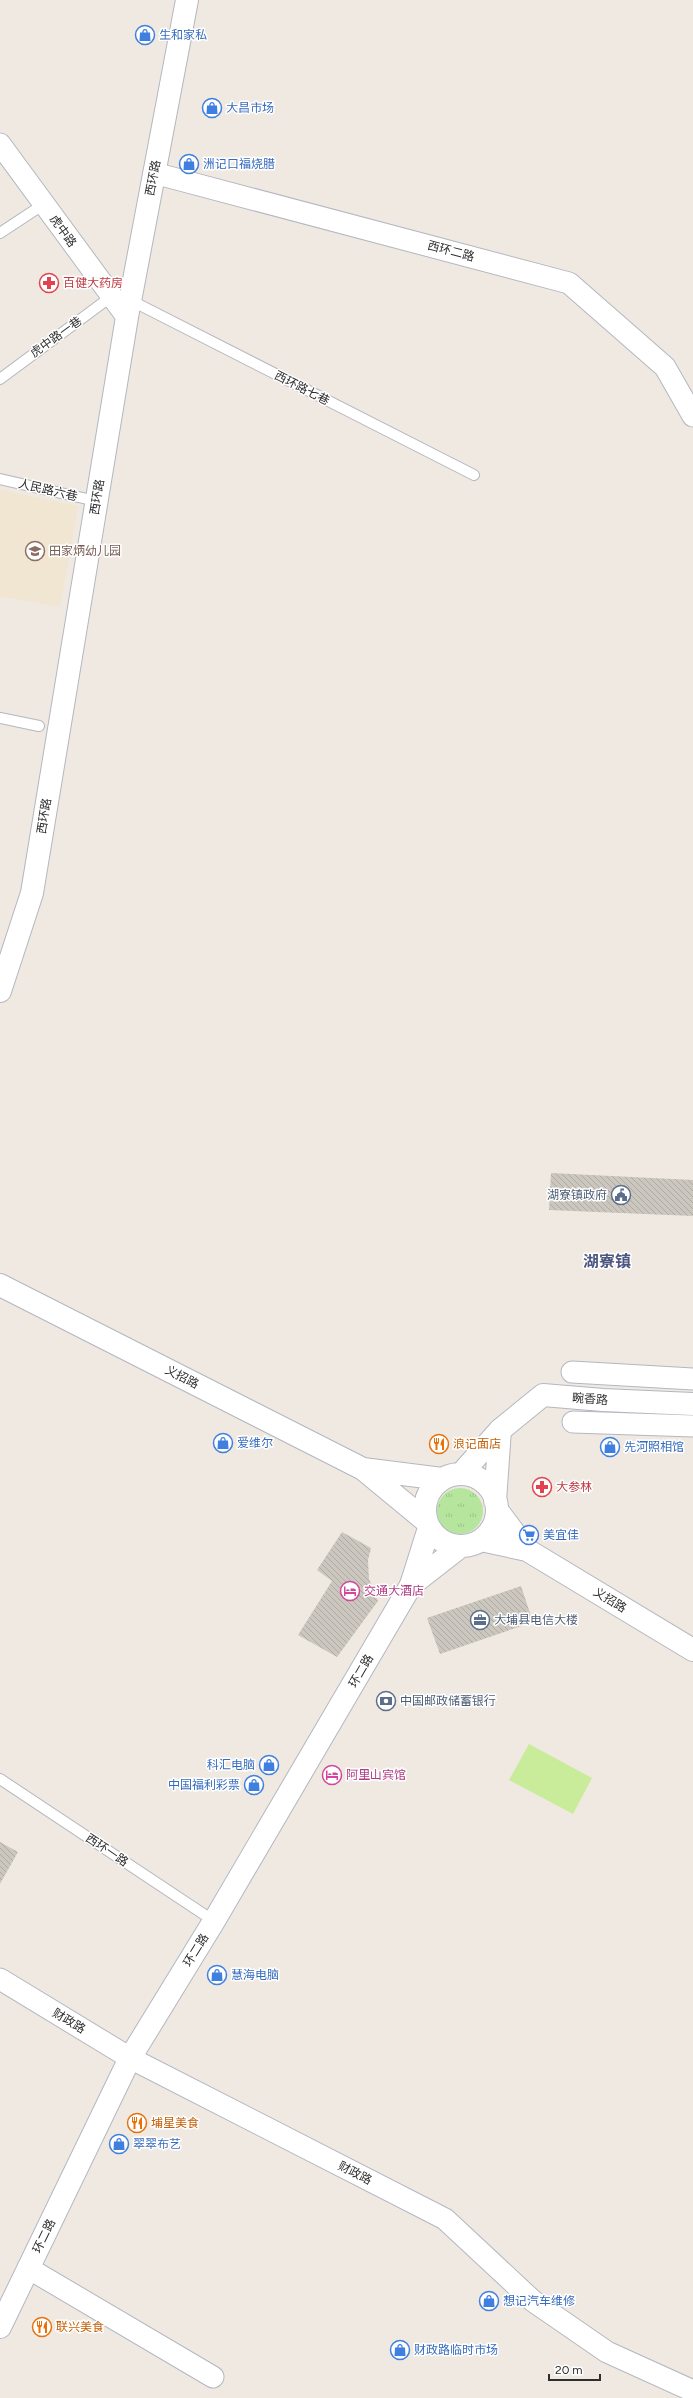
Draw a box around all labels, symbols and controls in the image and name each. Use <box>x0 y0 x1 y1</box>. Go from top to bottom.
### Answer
shop icon: 生和家私 <box>134 24 156 46</box>
place label: 生和家私 <box>159 28 207 42</box>
shop icon: 大昌市场 <box>201 97 223 119</box>
place label: 大昌市场 <box>226 101 274 115</box>
shop icon: 洲记口福烧腊 <box>178 153 200 175</box>
place label: 洲记口福烧腊 <box>203 157 275 171</box>
street label: 西环路 <box>143 159 163 197</box>
street label: 虎中路 <box>47 212 79 250</box>
street label: 西环二路 <box>426 238 476 264</box>
pharmacy icon: 百健大药房 <box>38 272 60 294</box>
place label: 百健大药房 <box>63 276 123 290</box>
street label: 虎中路一巷 <box>28 314 84 360</box>
street label: 西环路七巷 <box>272 368 332 408</box>
street label: 人民路六巷 <box>17 476 79 504</box>
street label: 西环路 <box>87 478 107 516</box>
school or university icon: 田家炳幼儿园 <box>24 540 46 562</box>
place label: 田家炳幼儿园 <box>49 544 121 558</box>
street label: 西环路 <box>34 797 54 835</box>
public building icon: 湖寮镇政府 <box>610 1184 632 1206</box>
place label: 湖寮镇政府 <box>547 1188 607 1202</box>
district label: 湖寮镇 <box>583 1252 631 1271</box>
street label: 义招路 <box>163 1363 201 1391</box>
street label: 畹香路 <box>572 1391 608 1407</box>
shop icon: 爱维尔 <box>212 1432 234 1454</box>
restaurant icon: 浪记面店 <box>428 1433 450 1455</box>
place label: 爱维尔 <box>237 1436 273 1450</box>
shop icon: 先河照相馆 <box>599 1436 621 1458</box>
place label: 浪记面店 <box>453 1437 501 1451</box>
place label: 先河照相馆 <box>624 1440 684 1454</box>
pharmacy icon: 大参林 <box>531 1476 553 1498</box>
place label: 大参林 <box>556 1480 592 1494</box>
supermarket icon: 美宜佳 <box>518 1524 540 1546</box>
place label: 美宜佳 <box>543 1528 579 1542</box>
hotel icon: 交通大酒店 <box>339 1580 361 1602</box>
place label: 交通大酒店 <box>364 1584 424 1598</box>
street label: 义招路 <box>591 1585 629 1615</box>
office icon: 大埔县电信大楼 <box>469 1609 491 1631</box>
place label: 大埔县电信大楼 <box>494 1613 578 1627</box>
street label: 环二路 <box>346 1652 376 1690</box>
bank icon: 中国邮政储蓄银行 <box>375 1690 397 1712</box>
place label: 中国邮政储蓄银行 <box>400 1694 496 1708</box>
shop icon: 科汇电脑 <box>258 1754 280 1776</box>
place label: 科汇电脑 <box>207 1758 255 1772</box>
hotel icon: 阿里山宾馆 <box>321 1764 343 1786</box>
place label: 阿里山宾馆 <box>346 1768 406 1782</box>
shop icon: 中国福利彩票 <box>243 1774 265 1796</box>
place label: 中国福利彩票 <box>168 1778 240 1792</box>
street label: 西环一路 <box>83 1831 131 1869</box>
street label: 环二路 <box>181 1931 211 1969</box>
shop icon: 慧海电脑 <box>206 1964 228 1986</box>
place label: 慧海电脑 <box>231 1968 279 1982</box>
street label: 财政路 <box>50 2006 88 2036</box>
restaurant icon: 埔星美食 <box>126 2112 148 2134</box>
place label: 埔星美食 <box>151 2116 199 2130</box>
shop icon: 翠翠布艺 <box>108 2133 130 2155</box>
place label: 翠翠布艺 <box>133 2137 181 2151</box>
street label: 财政路 <box>336 2159 374 2187</box>
street label: 环二路 <box>30 2217 58 2255</box>
shop icon: 想记汽车维修 <box>478 2290 500 2312</box>
place label: 想记汽车维修 <box>503 2294 575 2308</box>
restaurant icon: 联兴美食 <box>31 2316 53 2338</box>
place label: 联兴美食 <box>56 2320 104 2334</box>
shop icon: 财政路临时市场 <box>389 2339 411 2361</box>
place label: 财政路临时市场 <box>414 2343 498 2357</box>
scale bar <box>549 2356 600 2382</box>
text: 20 m <box>555 2363 583 2377</box>

